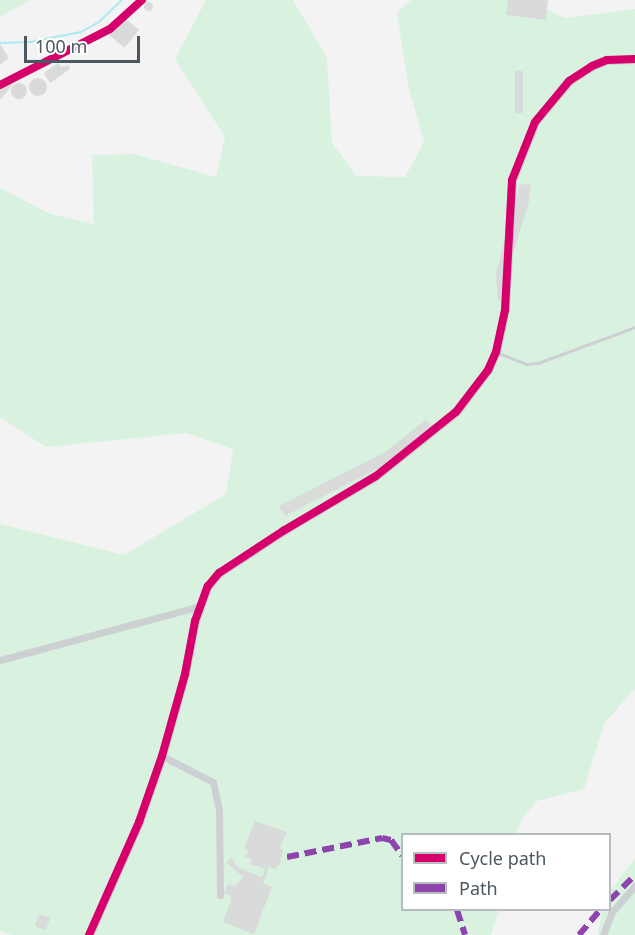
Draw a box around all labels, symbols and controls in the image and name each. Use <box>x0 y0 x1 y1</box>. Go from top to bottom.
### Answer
scale bar <box>27 24 142 62</box>
text: 100 m <box>35 34 87 58</box>
legend <box>401 833 611 911</box>
text: Cycle path <box>459 846 546 870</box>
text: Path <box>459 876 498 900</box>

